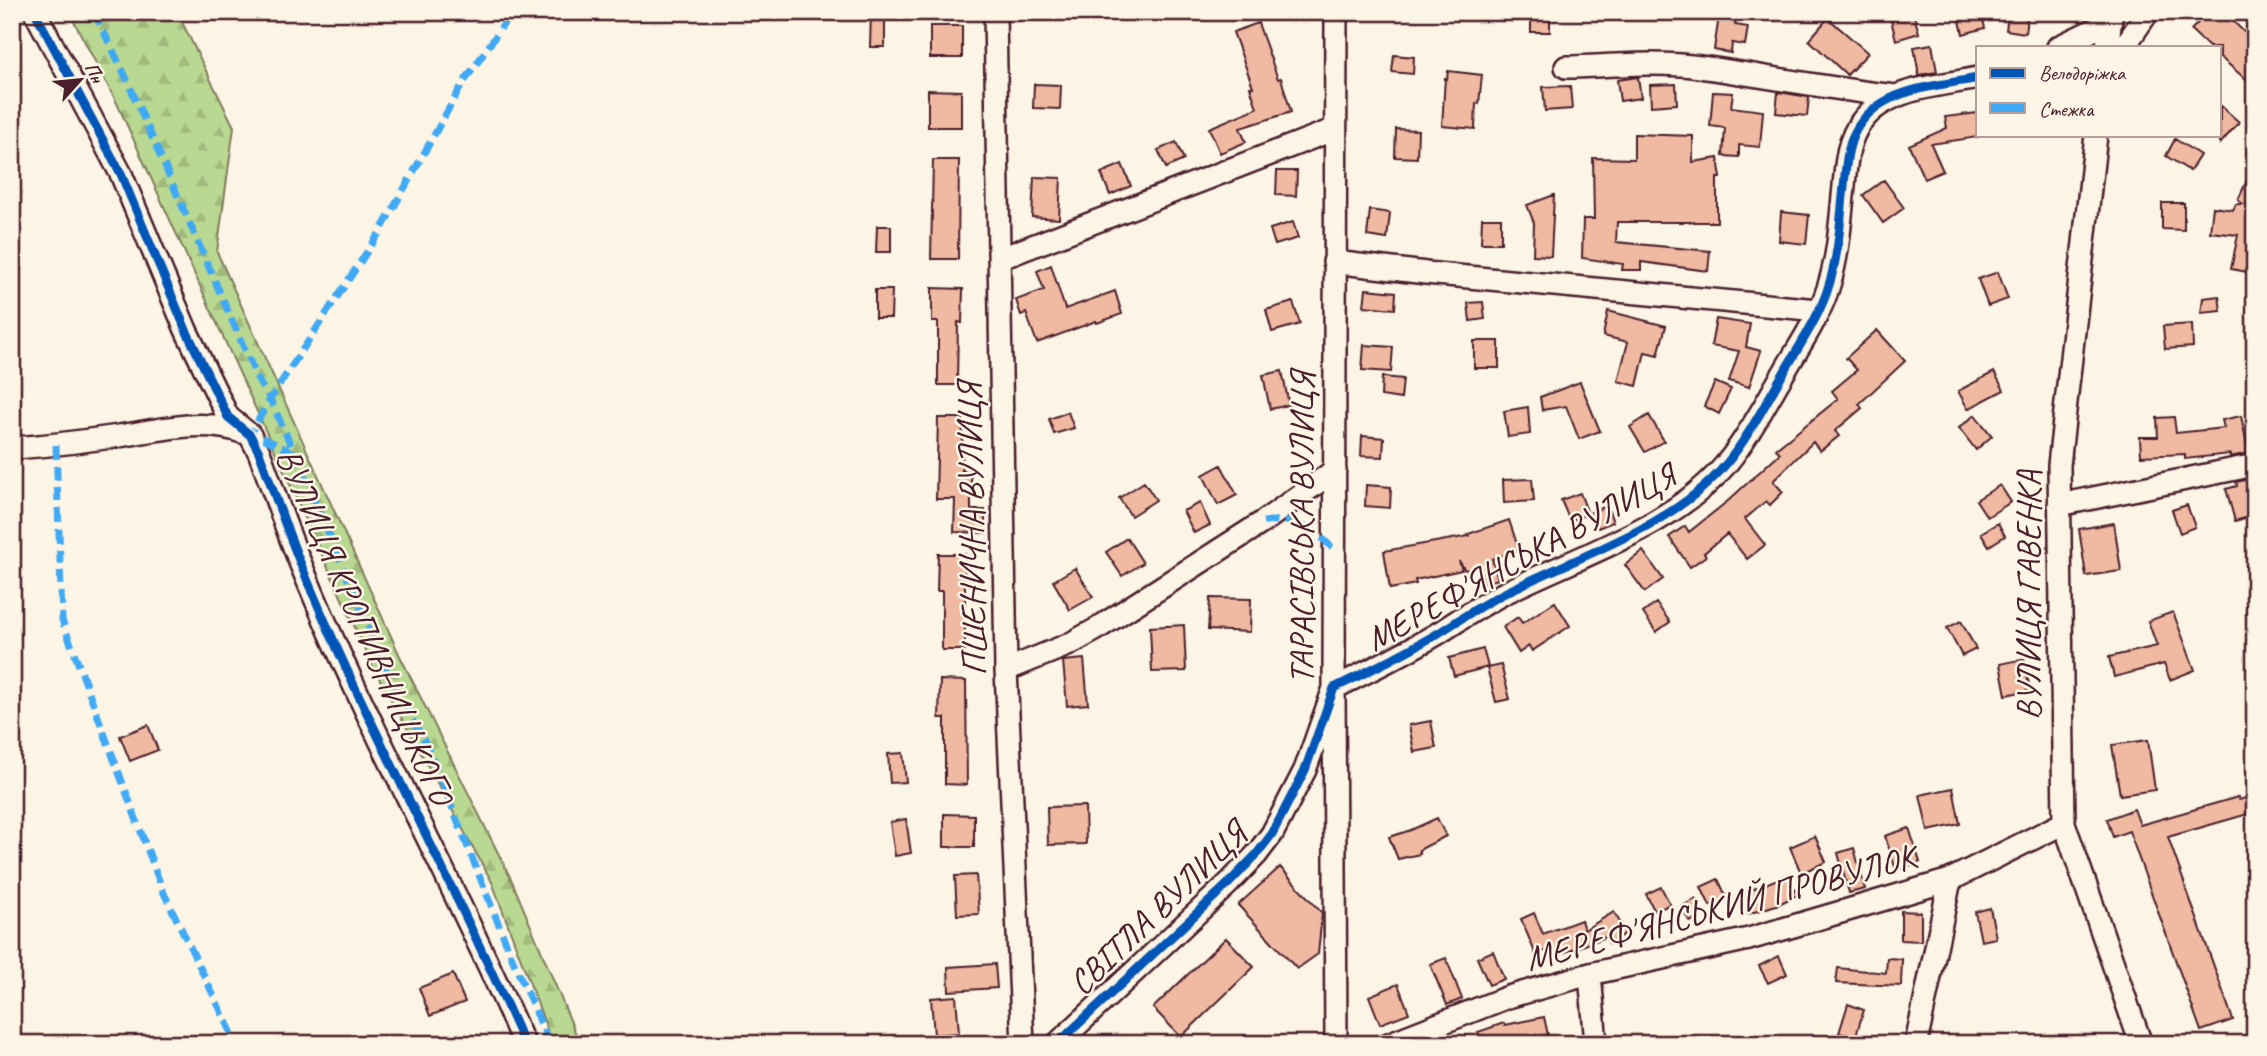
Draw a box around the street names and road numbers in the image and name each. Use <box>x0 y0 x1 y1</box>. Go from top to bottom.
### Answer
street label: ТАРАСІВСЬКА ВУЛИЦЯ <box>1279 367 1324 684</box>
street label: ПШЕНИЧНА ВУЛИЦЯ <box>946 377 997 676</box>
street label: ВУЛИЦЯ КРОПИВНИЦЬКОГО <box>266 441 465 815</box>
street label: МЕРЕФ'ЯНСЬКА ВУЛИЦЯ <box>1358 451 1687 661</box>
street label: ВУЛИЦЯ ГАВЕНКА <box>2006 469 2051 720</box>
street label: СВІТЛА ВУЛИЦЯ <box>1059 809 1259 1005</box>
street label: МЕРЕФ'ЯНСЬКИЙ ПРОВУЛОК <box>1521 832 1925 981</box>

